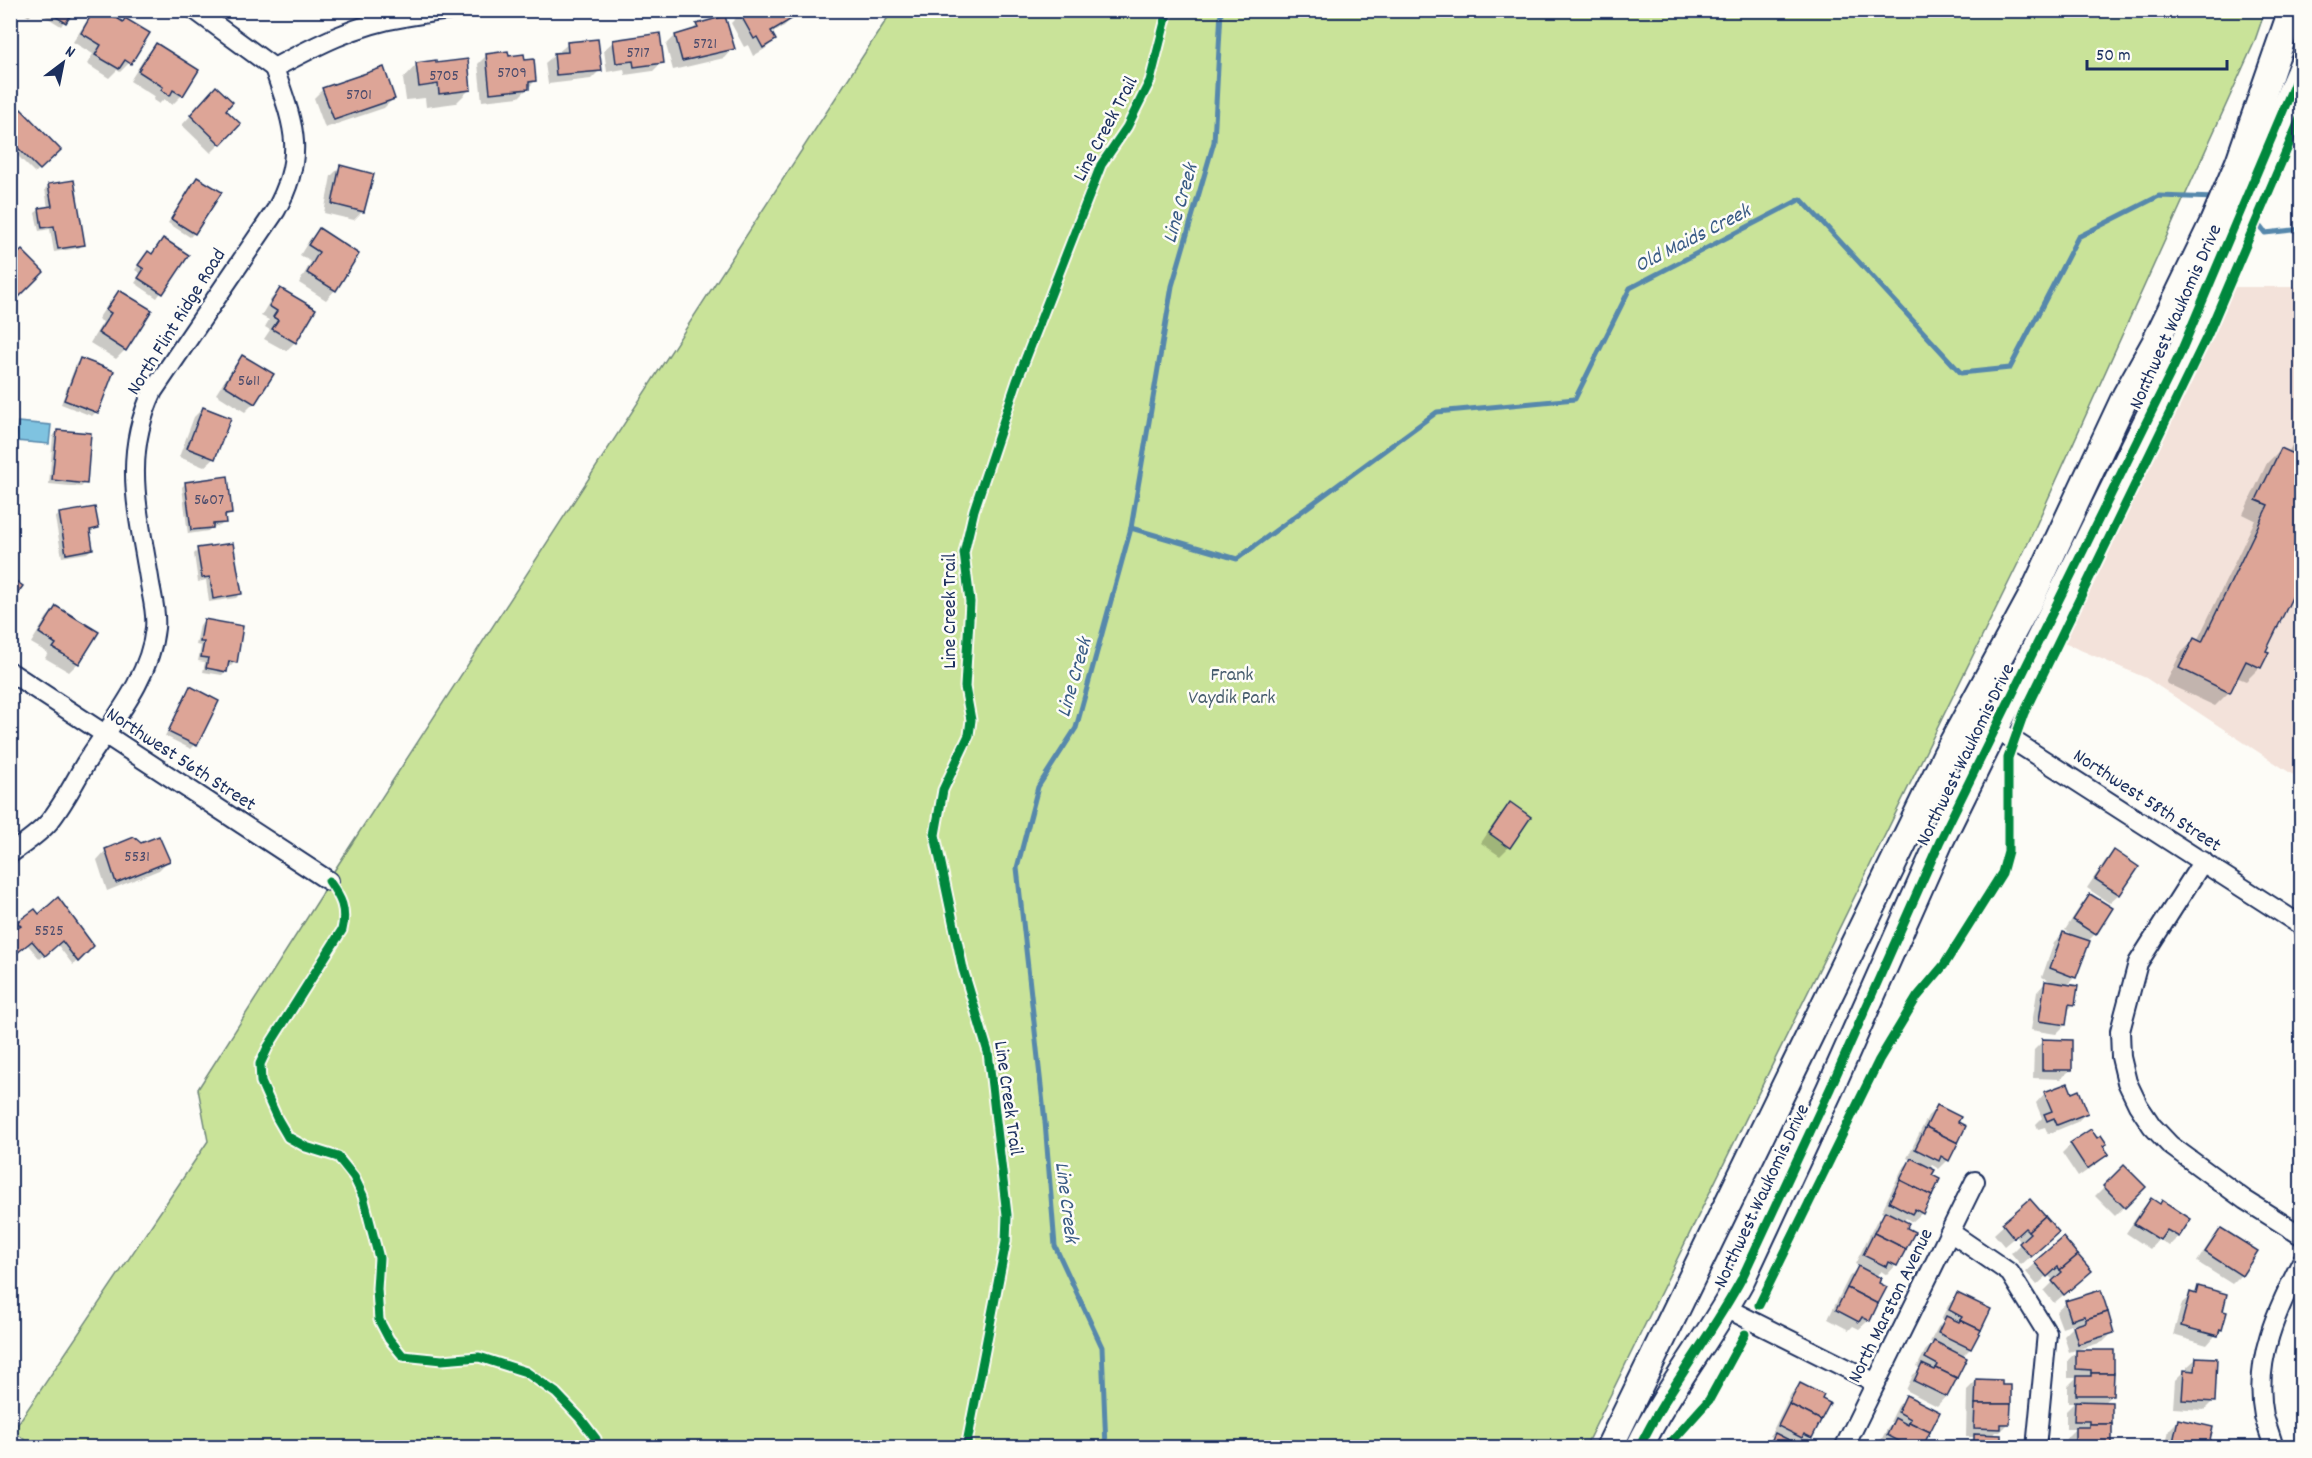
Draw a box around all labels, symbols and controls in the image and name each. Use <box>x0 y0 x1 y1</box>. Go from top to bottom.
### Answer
north arrow <box>33 33 93 93</box>
house number: 5721 <box>693 33 717 56</box>
scale bar <box>2087 33 2226 71</box>
text: N <box>60 41 79 64</box>
house number: 5717 <box>626 42 650 65</box>
text: 50 m <box>2096 44 2131 69</box>
house number: 5709 <box>497 62 527 85</box>
house number: 5705 <box>429 65 459 88</box>
street label: Line Creek Trail <box>1067 72 1146 187</box>
house number: 5701 <box>346 84 372 107</box>
water label: Line Creek <box>1156 158 1208 247</box>
water label: Old Maids Creek <box>1630 197 1759 282</box>
street label: Northwest Waukomis Drive <box>2123 220 2230 414</box>
street label: North Flint Ridge Road <box>121 244 234 401</box>
house number: 5611 <box>238 370 260 393</box>
house number: 5607 <box>194 489 224 512</box>
street label: Line Creek Trail <box>937 553 965 669</box>
water label: Line Creek <box>1050 632 1102 721</box>
street label: Northwest Waukomis Drive <box>1910 659 2023 851</box>
park label: Frank Vaydik Park <box>1189 662 1276 713</box>
street label: Northwest 56th Street <box>100 702 261 820</box>
street label: Northwest 58th Street <box>2067 743 2226 860</box>
house number: 5531 <box>124 846 150 869</box>
house number: 5525 <box>34 920 64 943</box>
street label: Line Creek Trail <box>985 1039 1029 1158</box>
street label: Northwest Waukomis Drive <box>1708 1099 1818 1293</box>
water label: Line Creek <box>1045 1160 1085 1247</box>
street label: North Marston Avenue <box>1842 1224 1941 1388</box>

